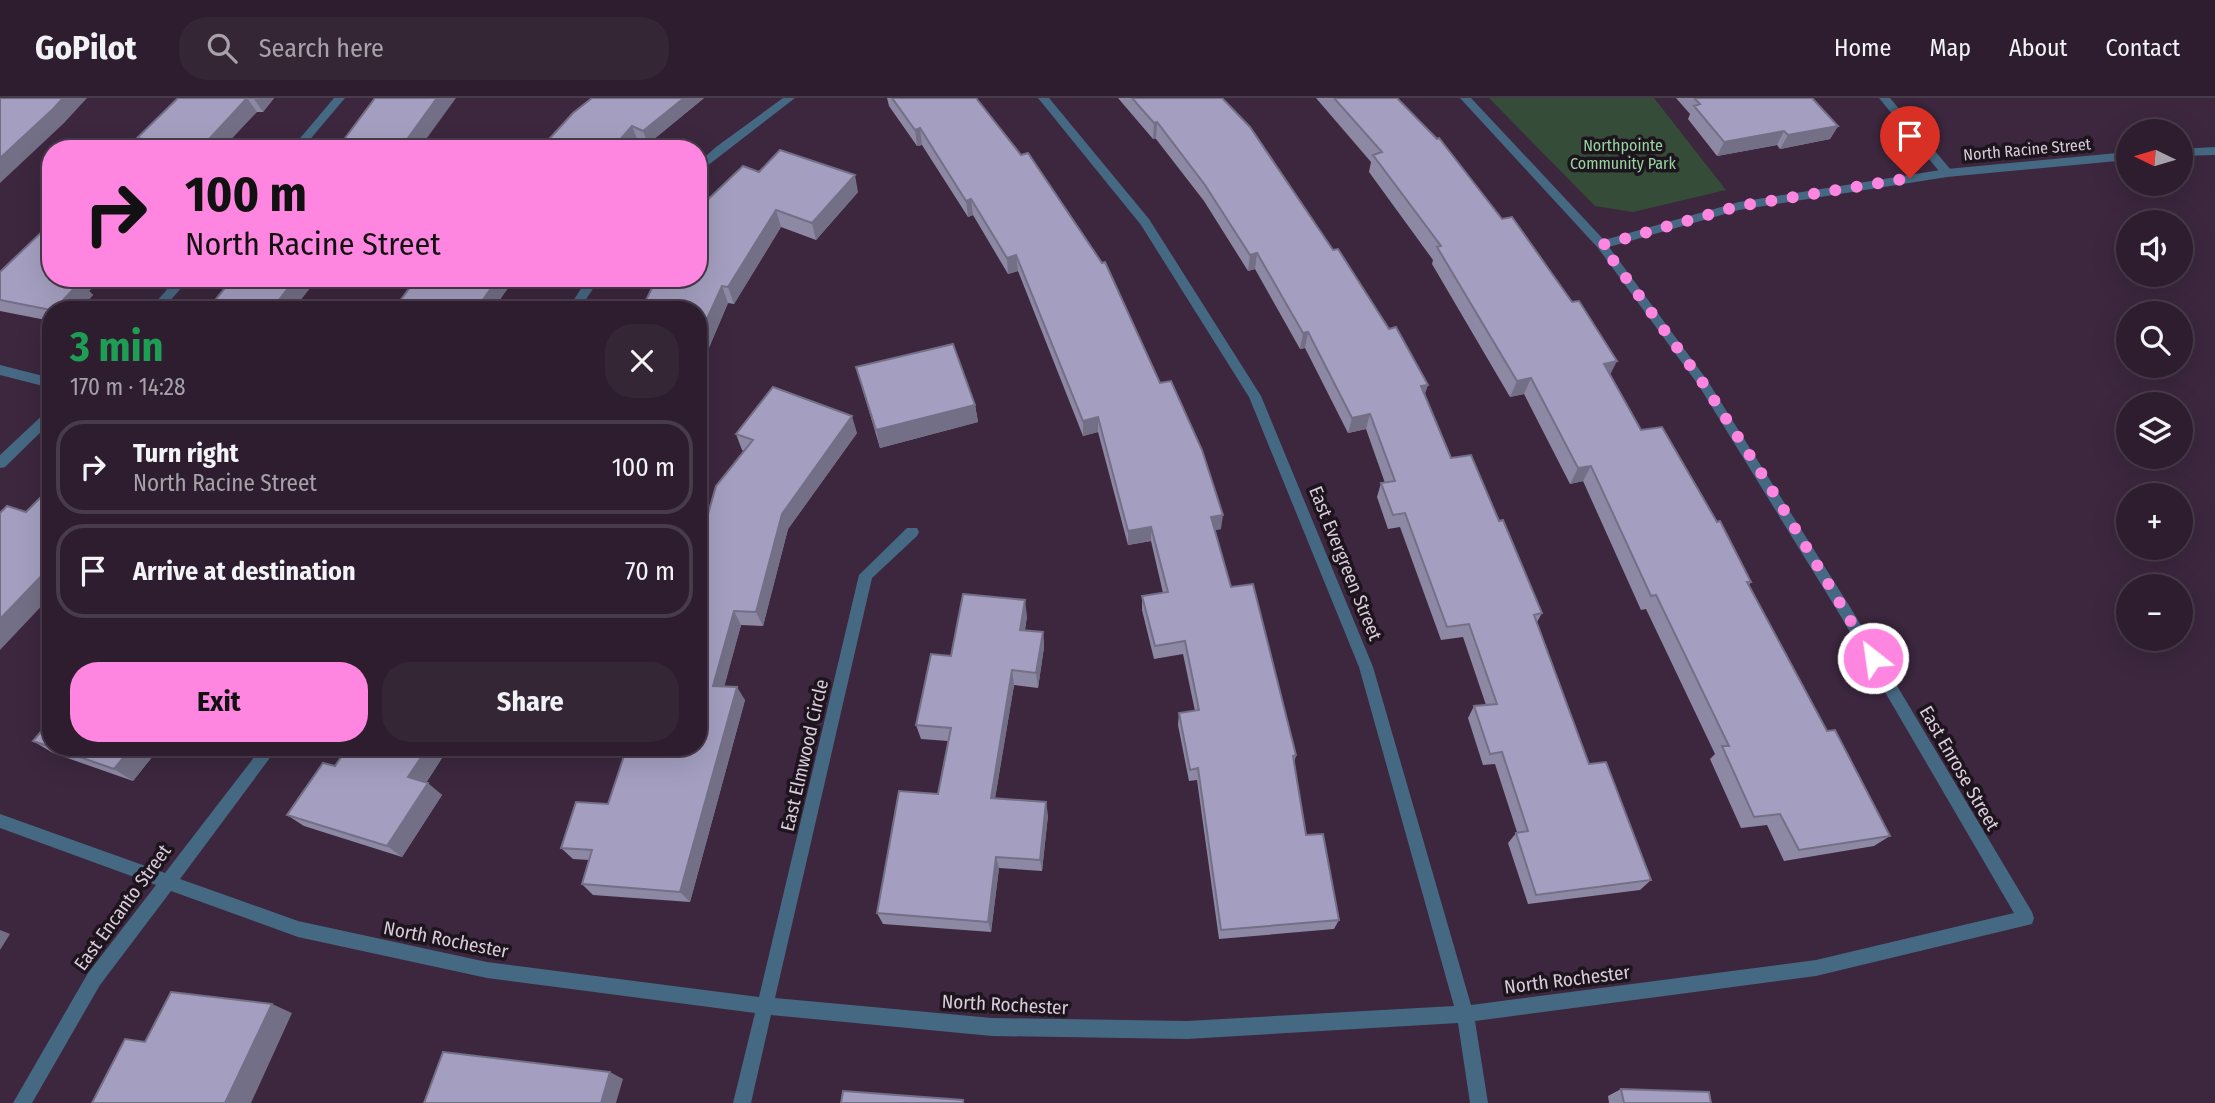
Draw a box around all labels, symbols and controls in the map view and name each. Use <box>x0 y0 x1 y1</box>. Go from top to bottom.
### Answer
search box <box>179 17 669 80</box>
text: GoPilot <box>35 28 137 68</box>
icon: search <box>203 29 241 67</box>
text: Search here <box>259 33 384 64</box>
text: Home <box>1834 34 1891 62</box>
text: Map <box>1929 34 1971 62</box>
text: About <box>2009 34 2067 62</box>
text: Contact <box>2105 34 2180 62</box>
pin <box>1880 106 1940 178</box>
icon: arrive <box>1891 117 1929 155</box>
north arrow <box>2116 119 2193 196</box>
map controls <box>2116 119 2193 651</box>
street label: North Racine Street <box>1963 134 2092 165</box>
park label: Northpointe Community Park <box>1570 136 1677 173</box>
text: 100 m <box>185 165 307 224</box>
icon: right <box>70 168 161 259</box>
button: sound <box>2116 210 2193 287</box>
text: North Racine Street <box>185 225 441 263</box>
button: search <box>2116 301 2193 378</box>
text: 3 min <box>70 322 164 372</box>
button: close <box>605 324 679 398</box>
text: 170 m · 14:28 <box>70 373 185 401</box>
button: layers <box>2116 392 2193 469</box>
text: Turn right <box>133 438 239 469</box>
icon: right <box>74 448 112 486</box>
text: 100 m <box>612 452 675 483</box>
text: North Racine Street <box>133 469 317 497</box>
street label: East Evergreen Street <box>1304 483 1387 644</box>
button: + <box>2116 483 2193 560</box>
icon: arrive <box>74 552 112 590</box>
text: Arrive at destination <box>133 556 356 587</box>
text: 70 m <box>625 556 675 587</box>
button: − <box>2116 574 2193 651</box>
position arrow <box>1836 621 1910 695</box>
button: Exit <box>70 662 368 742</box>
button: Share <box>382 662 679 742</box>
street label: East Elmwood Circle <box>776 677 833 833</box>
street label: East Enrose Street <box>1915 702 2005 835</box>
street label: East Encanto Street <box>69 839 176 975</box>
street label: North Rochester <box>382 916 511 963</box>
street label: North Rochester <box>1503 960 1632 999</box>
street label: North Rochester <box>941 990 1069 1019</box>

